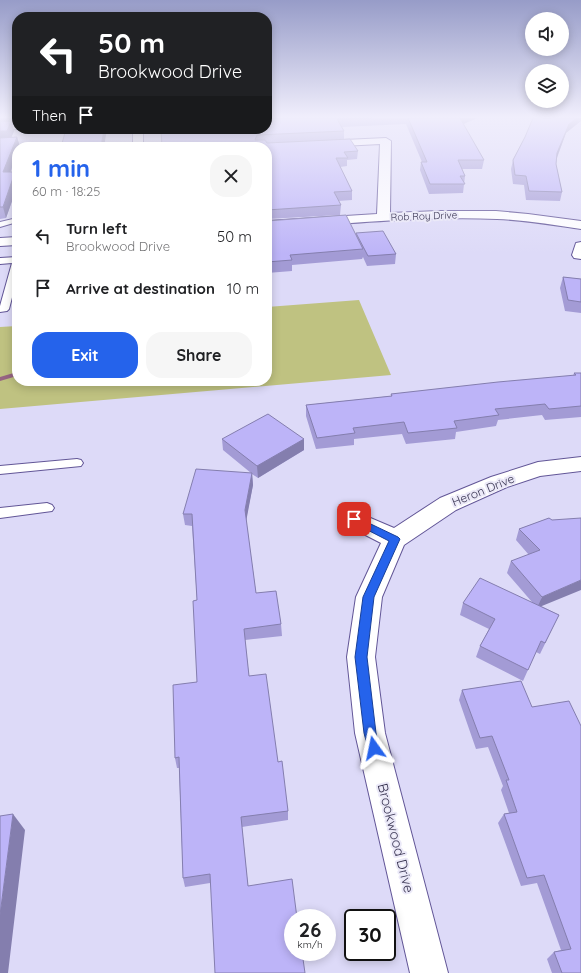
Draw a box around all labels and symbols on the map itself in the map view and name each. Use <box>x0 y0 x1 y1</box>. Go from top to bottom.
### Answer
street label: Rob Roy Drive <box>390 208 458 224</box>
street label: Heron Drive <box>450 471 517 509</box>
pin <box>337 502 371 536</box>
position arrow <box>353 727 395 769</box>
street label: Brookwood Drive <box>374 781 418 895</box>
speed limit sign: 30 <box>344 909 396 961</box>

